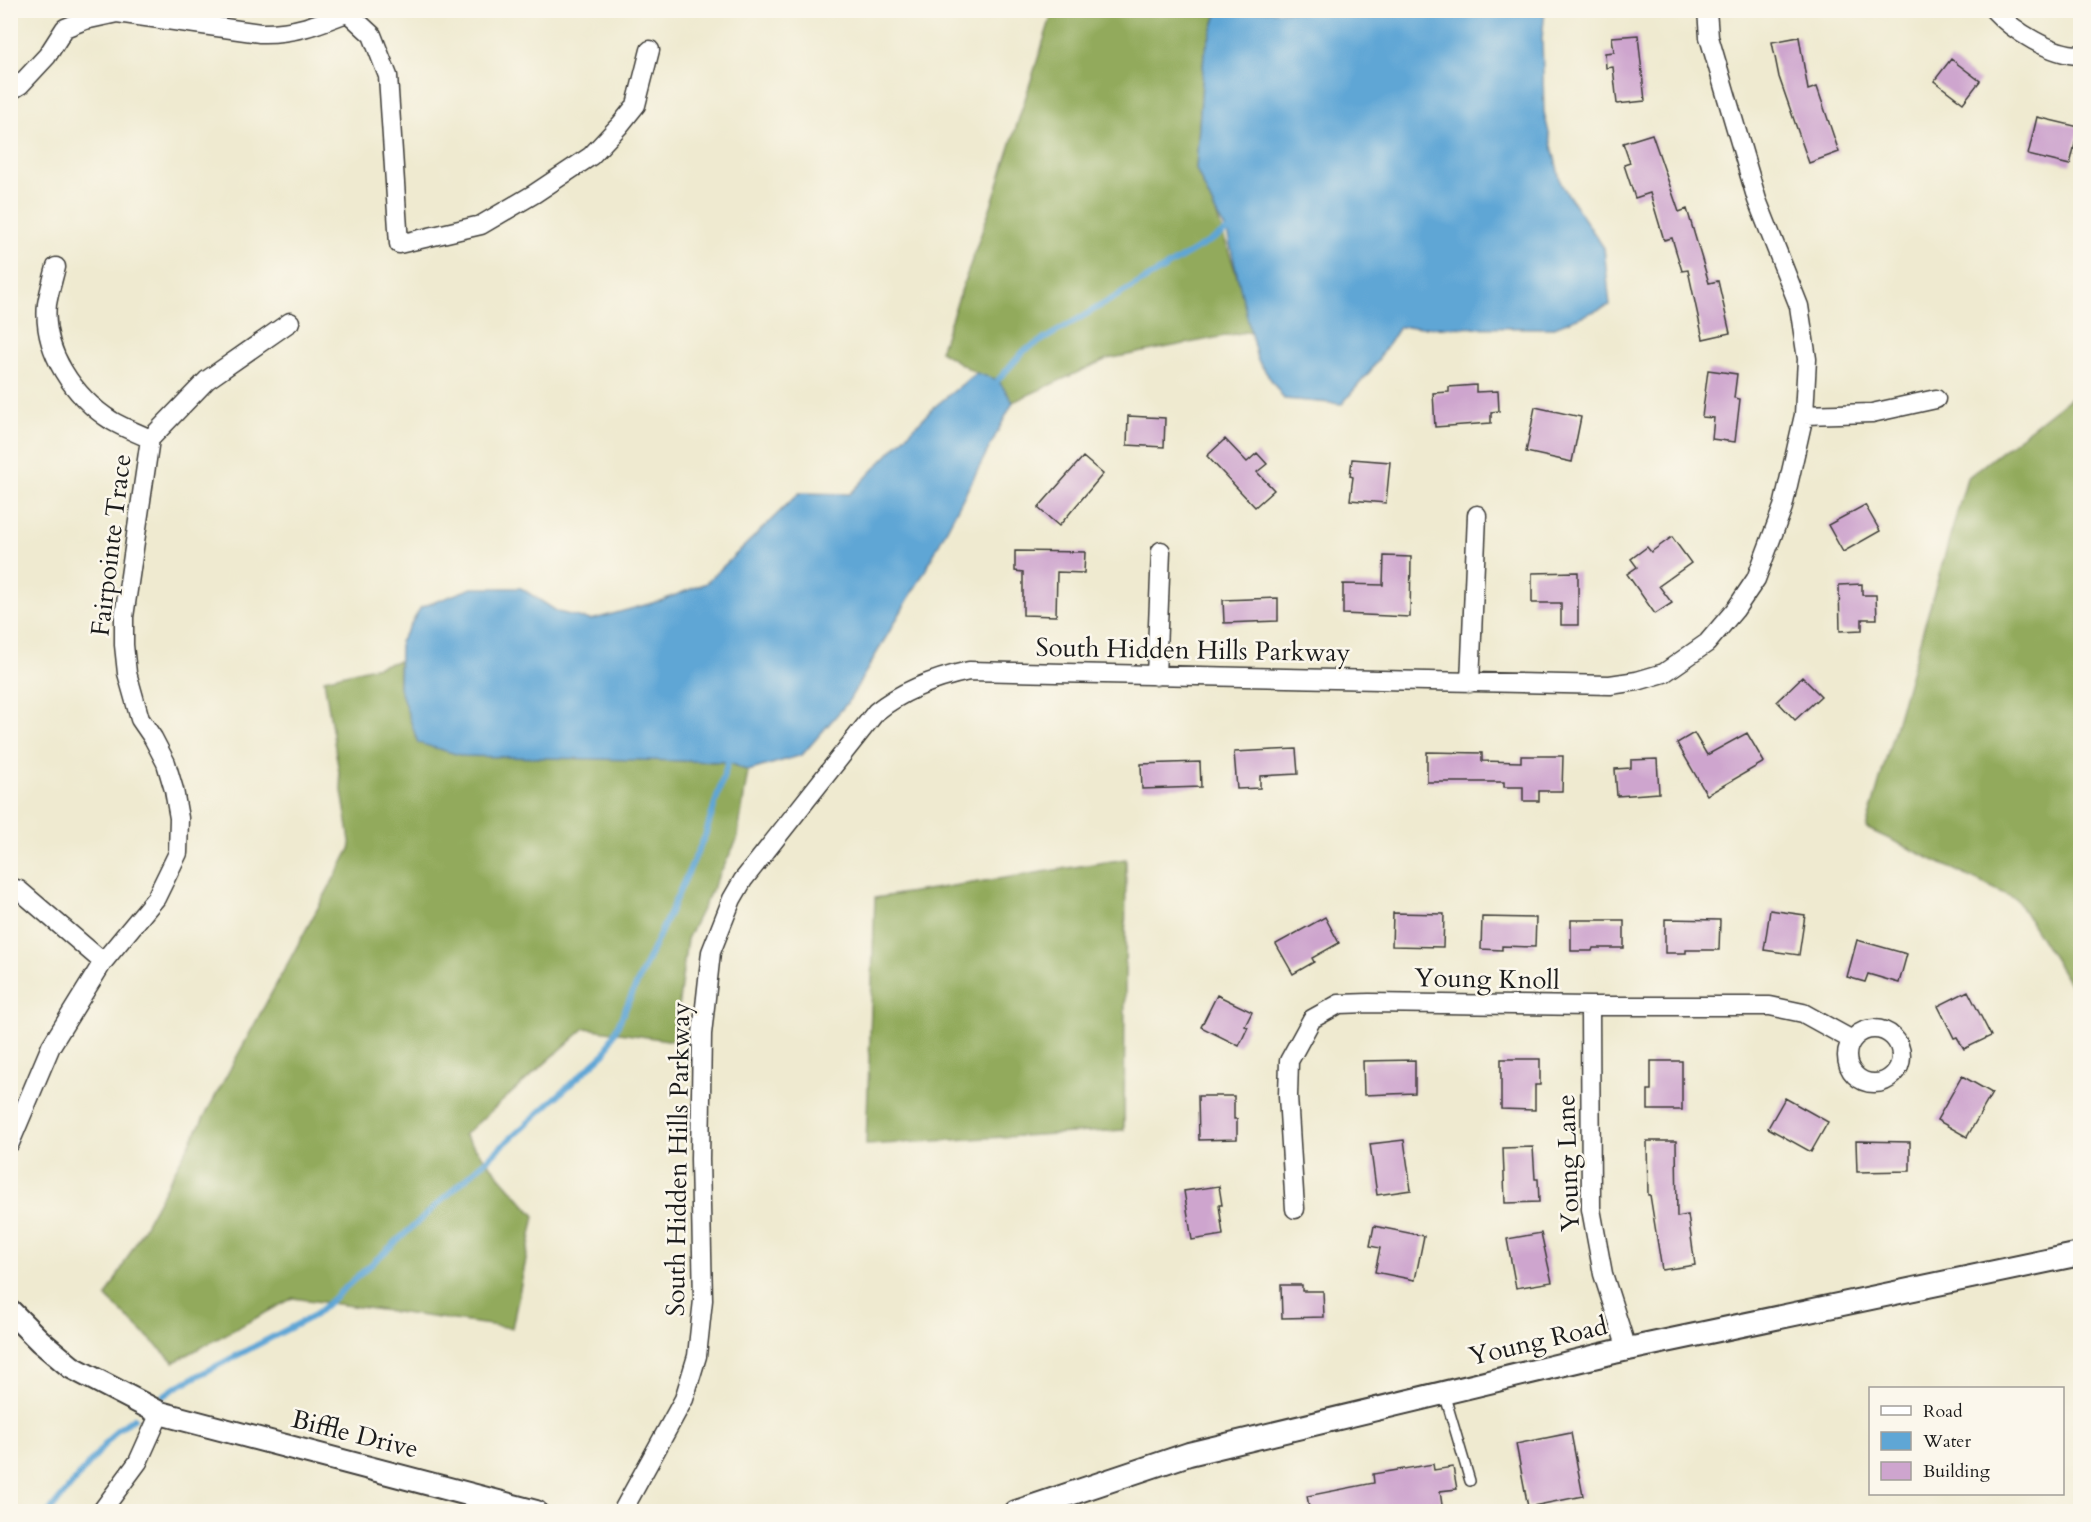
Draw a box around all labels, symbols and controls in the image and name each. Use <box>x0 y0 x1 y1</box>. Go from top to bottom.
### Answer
street label: Fairpointe Trace <box>82 452 140 638</box>
street label: South Hidden Hills Parkway <box>1035 630 1351 670</box>
street label: Young Knoll <box>1414 960 1560 998</box>
street label: South Hidden Hills Parkway <box>658 1001 698 1317</box>
street label: Young Lane <box>1548 1094 1588 1232</box>
street label: Young Road <box>1465 1308 1611 1374</box>
legend <box>1869 1387 2064 1495</box>
text: Road <box>1923 1399 1963 1424</box>
street label: Biffle Drive <box>288 1401 422 1467</box>
text: Water <box>1922 1429 1972 1454</box>
text: Building <box>1923 1459 1991 1484</box>

